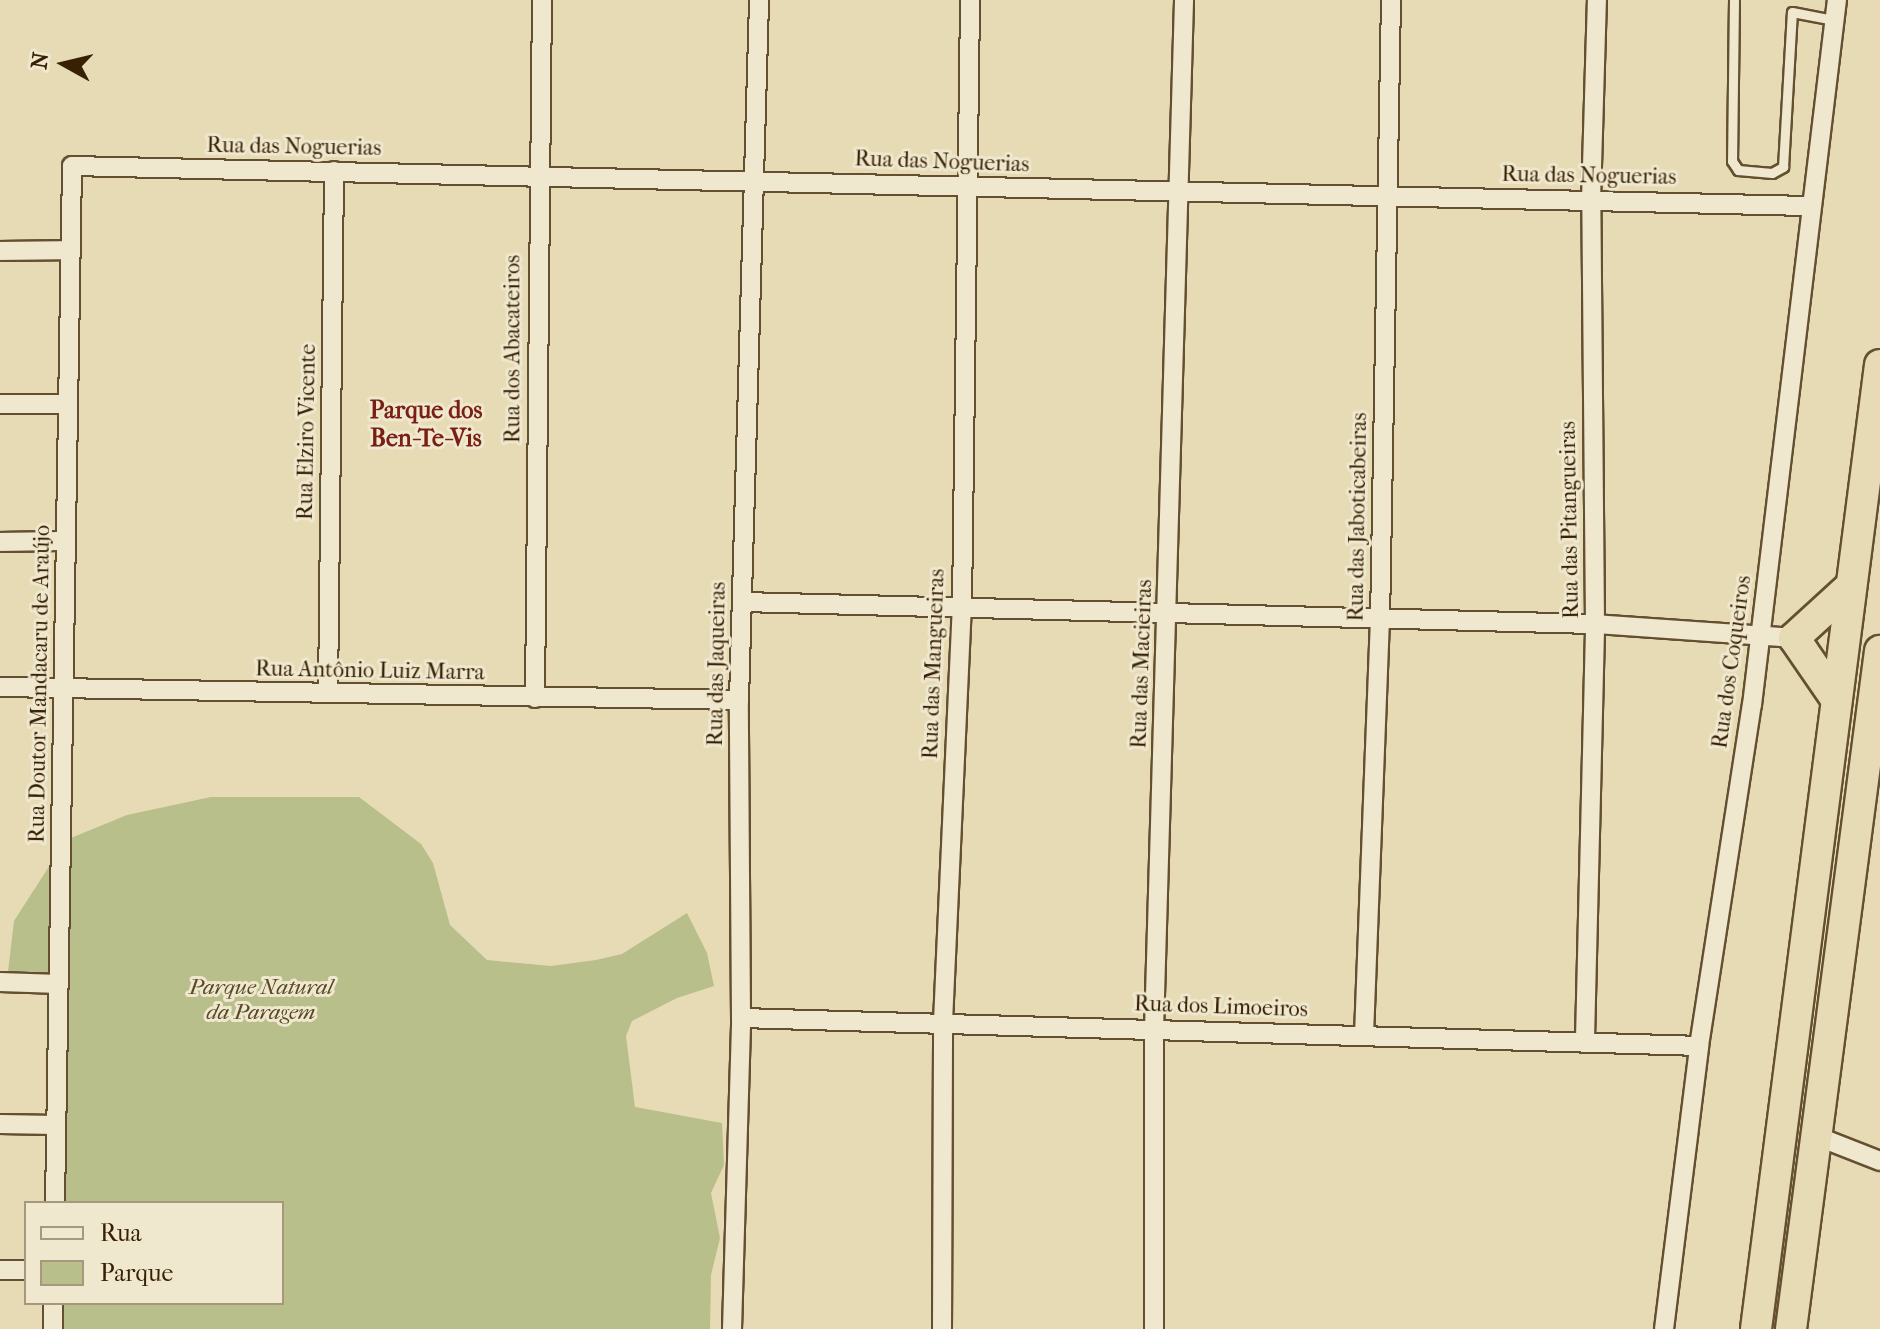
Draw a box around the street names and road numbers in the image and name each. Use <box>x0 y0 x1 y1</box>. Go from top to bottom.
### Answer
street label: Rua das Noguerias <box>206 132 382 162</box>
street label: Rua das Noguerias <box>854 146 1030 178</box>
street label: Rua das Noguerias <box>1501 161 1677 191</box>
street label: Rua dos Abacateiros <box>500 255 526 443</box>
street label: Rua Elziro Vicente <box>292 344 322 520</box>
street label: Rua das Jaboticabeiras <box>1343 412 1373 622</box>
street label: Rua das Pitangueiras <box>1555 421 1585 619</box>
street label: Rua Doutor Mandacaru de Araújo <box>24 525 56 843</box>
street label: Rua das Mangueiras <box>917 568 951 760</box>
street label: Rua dos Coqueiros <box>1707 574 1757 750</box>
street label: Rua das Macieiras <box>1126 579 1158 749</box>
street label: Rua das Jaqueiras <box>702 581 732 747</box>
street label: Rua Antônio Luiz Marra <box>255 656 485 686</box>
street label: Rua dos Limoeiros <box>1134 991 1308 1023</box>

